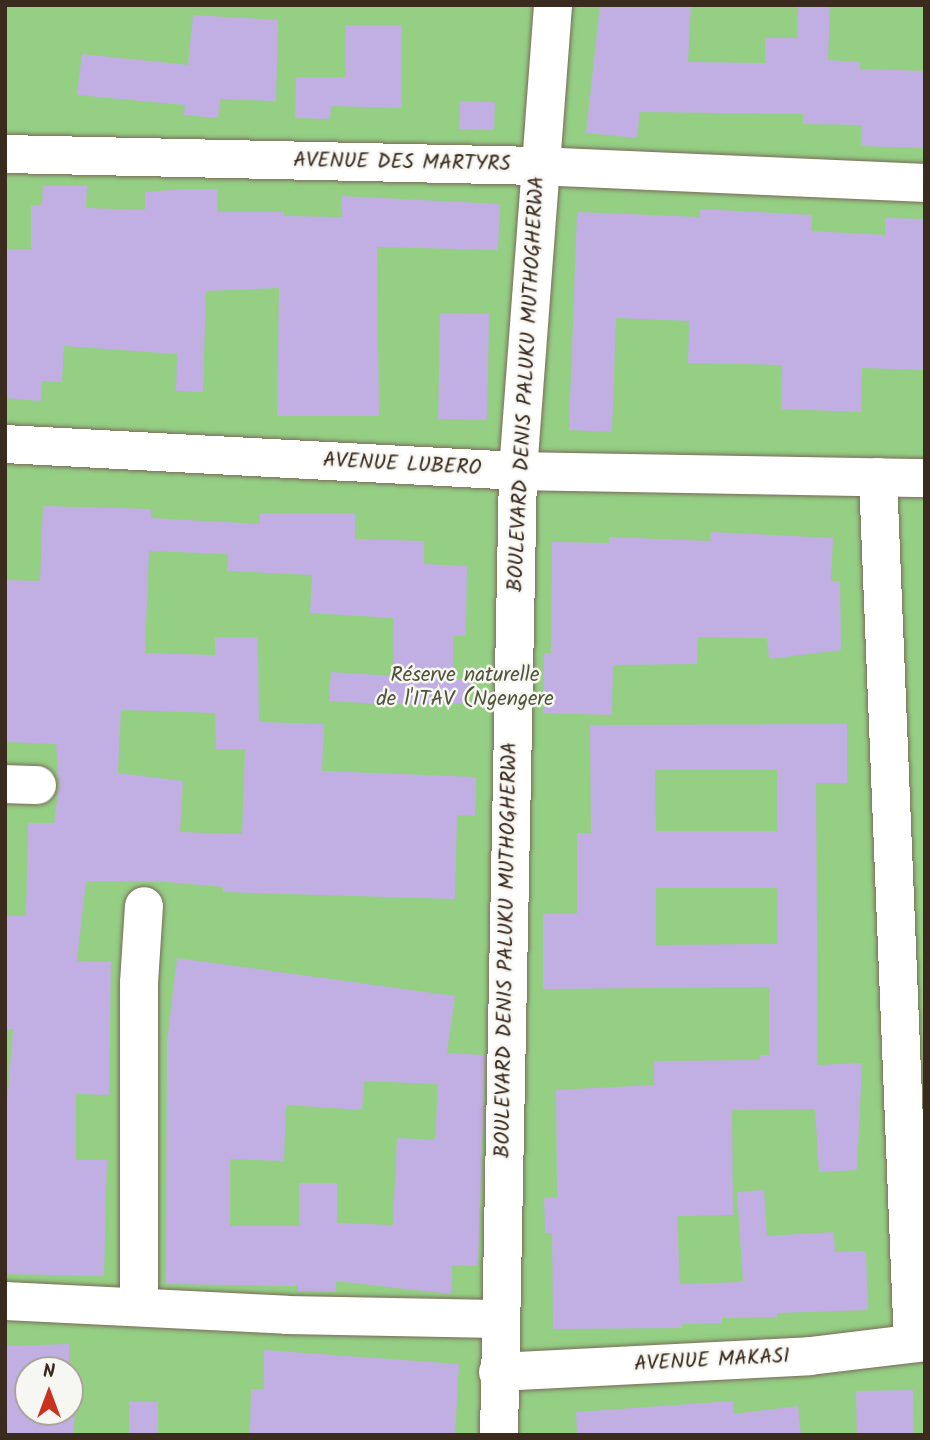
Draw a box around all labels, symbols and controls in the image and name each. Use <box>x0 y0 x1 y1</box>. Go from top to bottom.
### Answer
street label: AVENUE DES MARTYRS <box>293 149 511 177</box>
street label: BOULEVARD DENIS PALUKU MUTHOGHERWA <box>504 175 550 593</box>
street label: AVENUE LUBERO <box>322 448 482 482</box>
park label: Réserve naturelle de l'ITAV (Ngengere <box>376 663 554 713</box>
street label: BOULEVARD DENIS PALUKU MUTHOGHERWA <box>491 742 523 1158</box>
street label: AVENUE MAKASI <box>634 1344 790 1378</box>
north arrow <box>14 1356 84 1426</box>
text: N <box>43 1357 55 1387</box>

